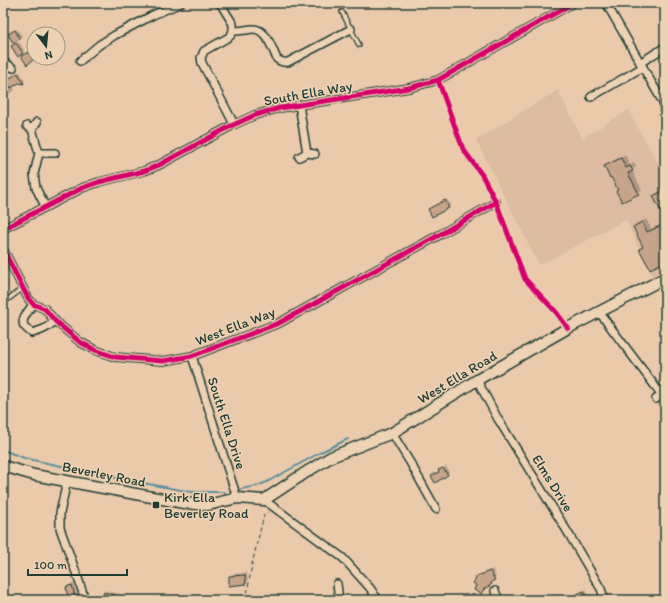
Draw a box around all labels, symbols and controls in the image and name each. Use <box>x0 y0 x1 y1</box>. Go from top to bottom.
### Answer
north arrow <box>26 26 66 66</box>
text: N <box>43 48 54 62</box>
street label: South Ella Way <box>262 77 354 110</box>
street label: West Ella Way <box>193 303 278 350</box>
street label: West Ella Road <box>415 347 500 408</box>
street label: South Ella Drive <box>204 375 249 472</box>
street label: Elms Drive <box>528 452 577 515</box>
street label: Beverley Road <box>61 458 147 491</box>
place label: Kirk Ella Beverley Road <box>164 489 249 522</box>
marker: Kirk Ella Beverley Road <box>151 500 161 510</box>
scale bar <box>28 551 127 577</box>
text: 100 m <box>34 558 67 572</box>

